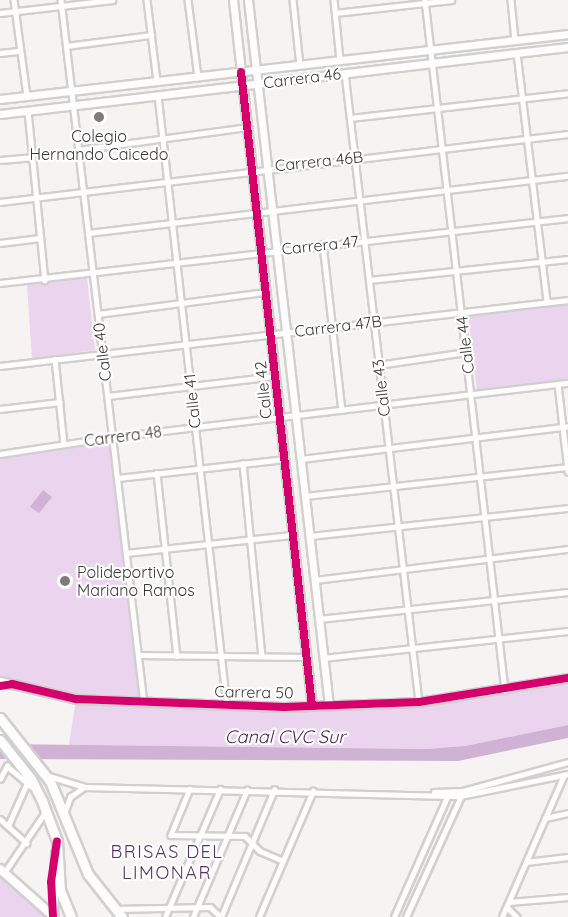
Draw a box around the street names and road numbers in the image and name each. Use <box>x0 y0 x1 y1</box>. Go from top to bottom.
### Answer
street label: Carrera 46 <box>262 64 342 92</box>
street label: Carrera 46B <box>274 147 364 175</box>
street label: Carrera 47 <box>281 231 359 259</box>
street label: Carrera 47B <box>293 311 383 341</box>
street label: Calle 44 <box>452 315 478 375</box>
street label: Calle 40 <box>89 322 115 382</box>
street label: Calle 43 <box>368 358 394 418</box>
street label: Calle 42 <box>250 360 276 420</box>
street label: Calle 41 <box>180 373 204 429</box>
street label: Carrera 48 <box>83 422 163 450</box>
street label: Carrera 50 <box>214 682 294 702</box>

